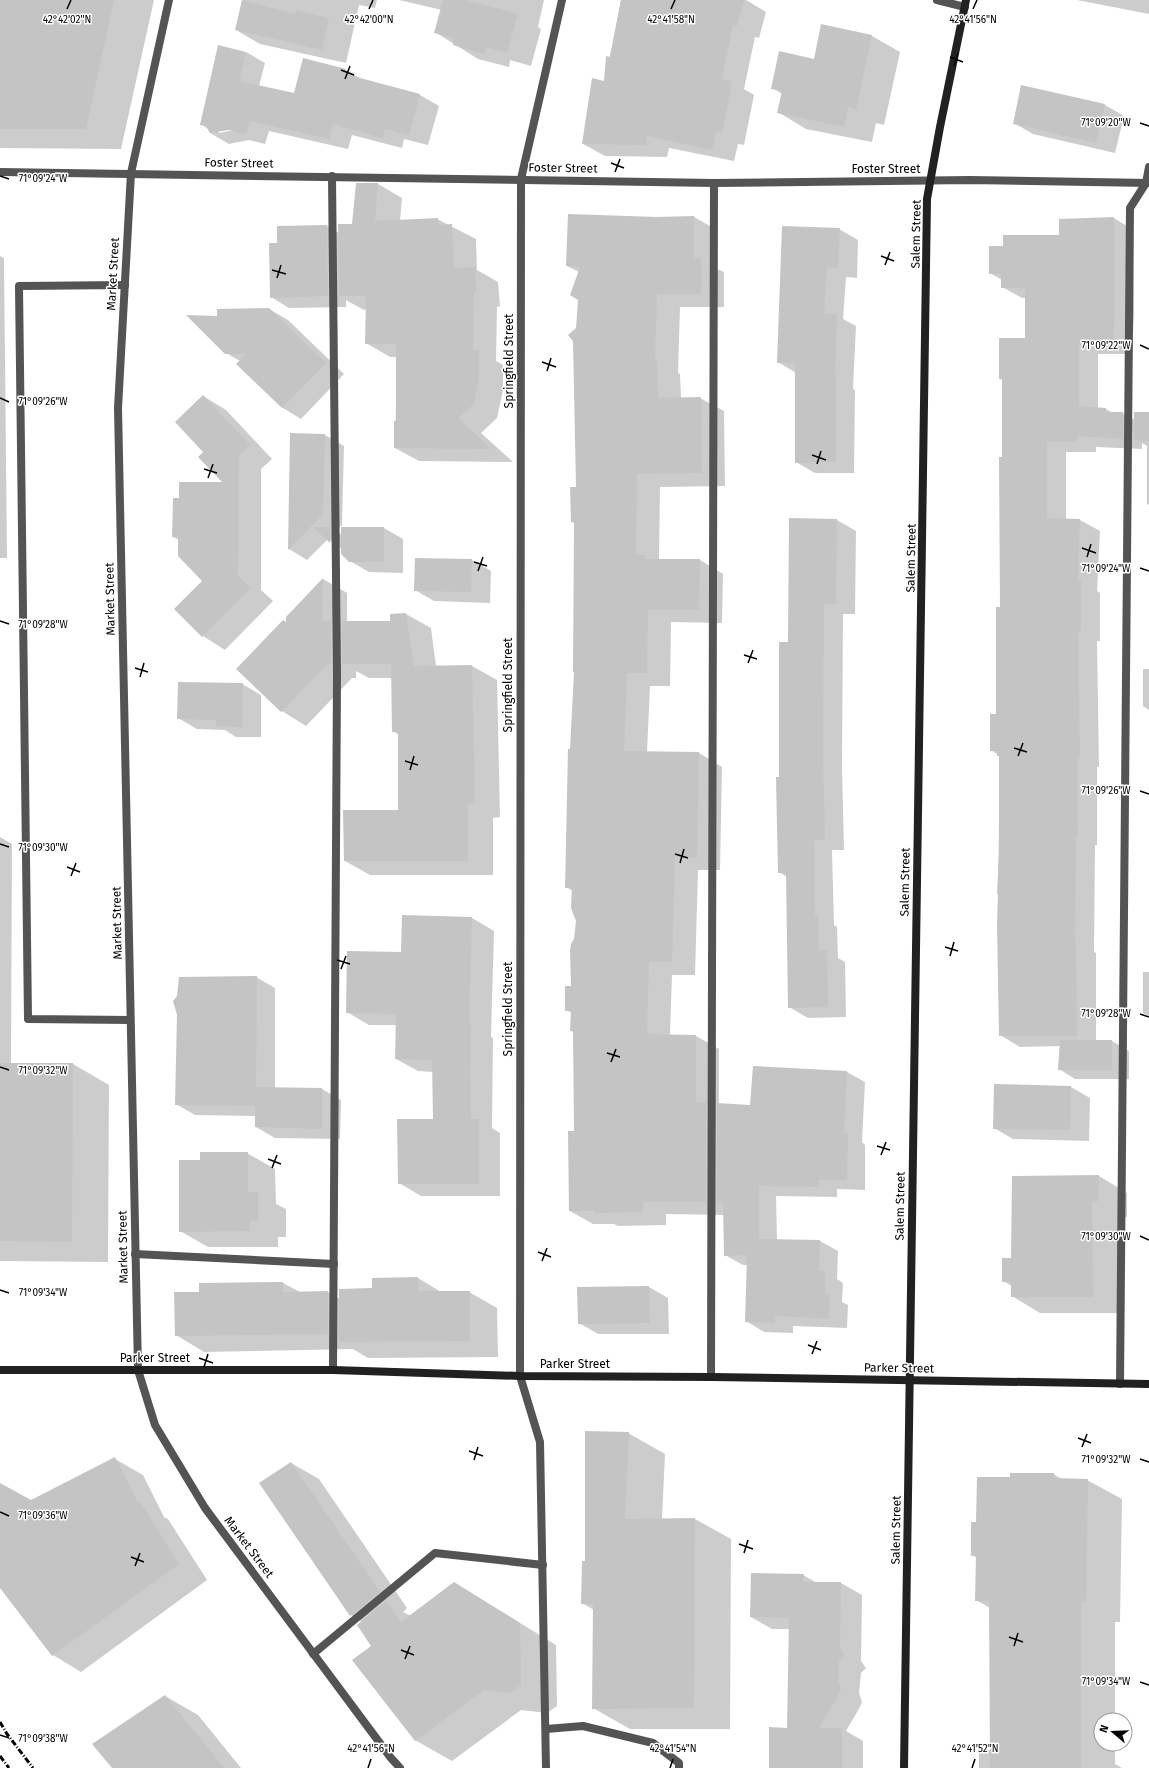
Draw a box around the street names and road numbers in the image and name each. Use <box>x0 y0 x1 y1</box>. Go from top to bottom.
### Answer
street label: Foster Street <box>204 155 274 171</box>
street label: Foster Street <box>528 160 598 176</box>
street label: Foster Street <box>851 162 921 176</box>
street label: Salem Street <box>908 199 924 269</box>
street label: Market Street <box>104 236 122 311</box>
street label: Springfield Street <box>502 313 516 408</box>
street label: Salem Street <box>903 523 919 593</box>
street label: Market Street <box>102 562 118 636</box>
street label: Springfield Street <box>501 637 515 732</box>
street label: Salem Street <box>897 847 913 917</box>
street label: Market Street <box>109 886 125 960</box>
street label: Springfield Street <box>501 961 515 1056</box>
street label: Salem Street <box>892 1171 908 1241</box>
street label: Market Street <box>115 1210 131 1284</box>
street label: Parker Street <box>120 1351 191 1365</box>
street label: Parker Street <box>540 1357 611 1371</box>
street label: Parker Street <box>864 1360 935 1376</box>
street label: Salem Street <box>888 1495 904 1565</box>
street label: Market Street <box>221 1514 277 1581</box>

